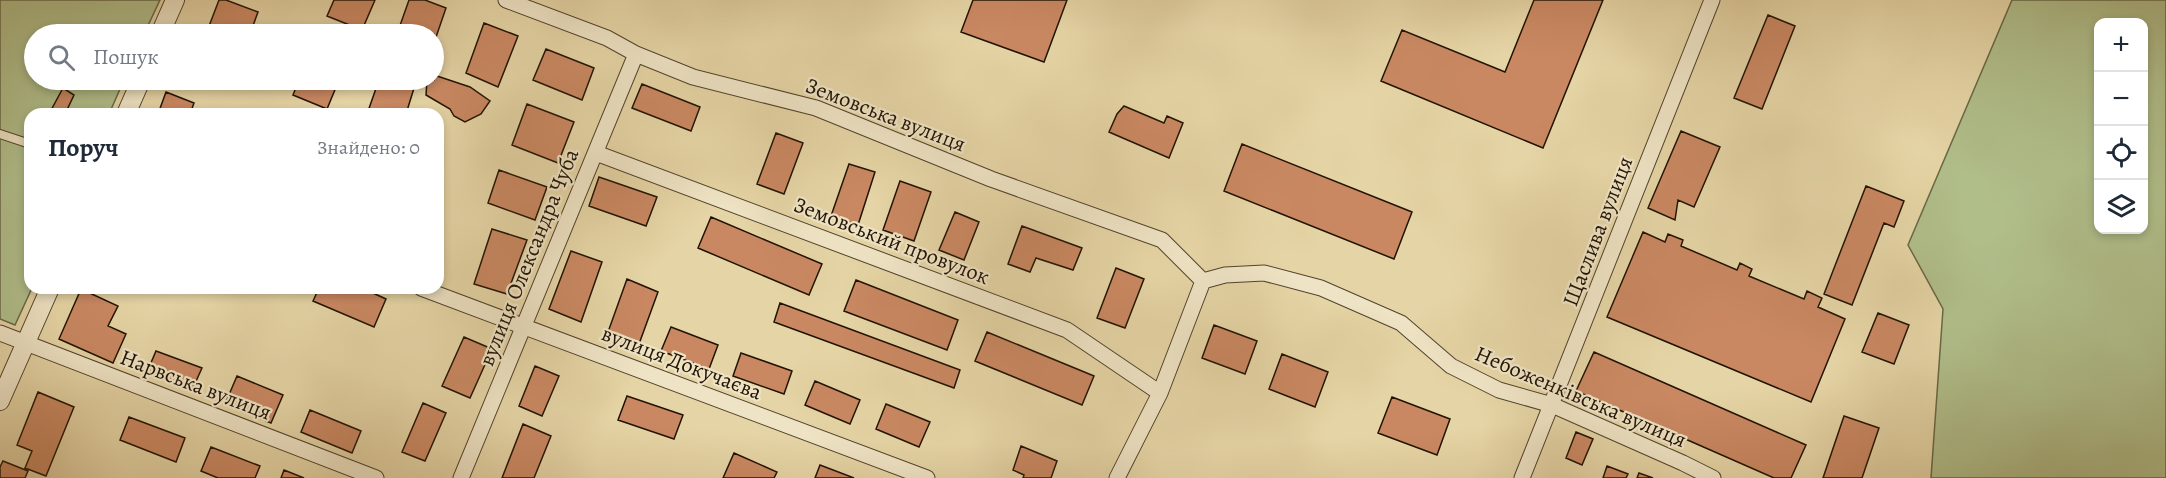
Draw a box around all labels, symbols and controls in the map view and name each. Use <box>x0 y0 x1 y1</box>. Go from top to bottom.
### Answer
map controls <box>2094 18 2148 234</box>
button: + <box>2094 18 2148 72</box>
search box <box>24 24 444 90</box>
icon: search <box>45 41 78 74</box>
text: Пошук <box>93 42 159 72</box>
street label: Земовська вулиця <box>801 71 970 159</box>
button: − <box>2094 72 2148 126</box>
button: locate <box>2094 126 2148 180</box>
text: Поруч <box>48 130 119 165</box>
text: Знайдено: 0 <box>317 134 420 161</box>
street label: вулиця Олександра Чуба <box>472 143 587 371</box>
street label: Щаслива вулиця <box>1556 152 1640 311</box>
button: layers <box>2094 180 2148 234</box>
street label: Земовський провулок <box>789 190 994 292</box>
street label: вулиця Докучаєва <box>597 319 767 408</box>
street label: Небоженківська вулиця <box>1470 339 1691 455</box>
street label: Нарвська вулиця <box>116 342 276 428</box>

